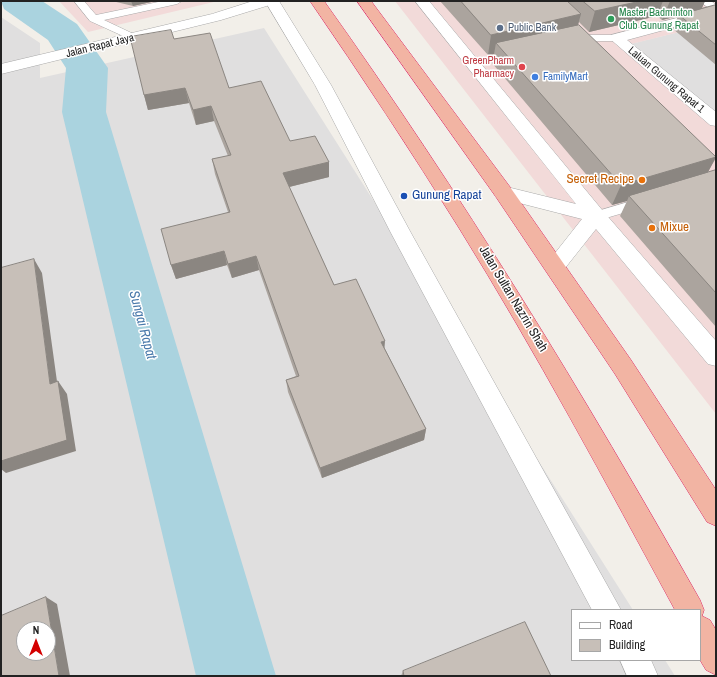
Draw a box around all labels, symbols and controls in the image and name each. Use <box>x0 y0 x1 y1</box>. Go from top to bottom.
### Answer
place label: Master Badminton Club Gunung Rapat <box>619 6 699 32</box>
marker: Master Badminton Club Gunung Rapat <box>606 14 616 24</box>
place label: Public Bank <box>508 21 556 35</box>
marker: Public Bank <box>495 23 505 33</box>
street label: Jalan Rapat Jaya <box>65 31 135 61</box>
street label: Laluan Gunung Rapat 1 <box>625 44 707 116</box>
place label: GreenPharm Pharmacy <box>462 54 514 80</box>
marker: GreenPharm Pharmacy <box>517 62 527 72</box>
place label: FamilyMart <box>543 70 588 84</box>
marker: FamilyMart <box>530 72 540 82</box>
place label: Secret Recipe <box>566 172 634 188</box>
marker: Secret Recipe <box>637 175 647 185</box>
place label: Gunung Rapat <box>412 188 481 204</box>
marker: Gunung Rapat <box>399 191 409 201</box>
place label: Mixue <box>660 220 689 236</box>
marker: Mixue <box>647 223 657 233</box>
street label: Jalan Sultan Nazrin Shah <box>475 243 551 355</box>
water label: Sungai Rapat <box>125 289 159 361</box>
legend <box>571 609 701 661</box>
text: Road <box>609 617 633 633</box>
north arrow <box>16 621 56 661</box>
text: N <box>33 623 39 637</box>
text: Building <box>609 637 645 653</box>

